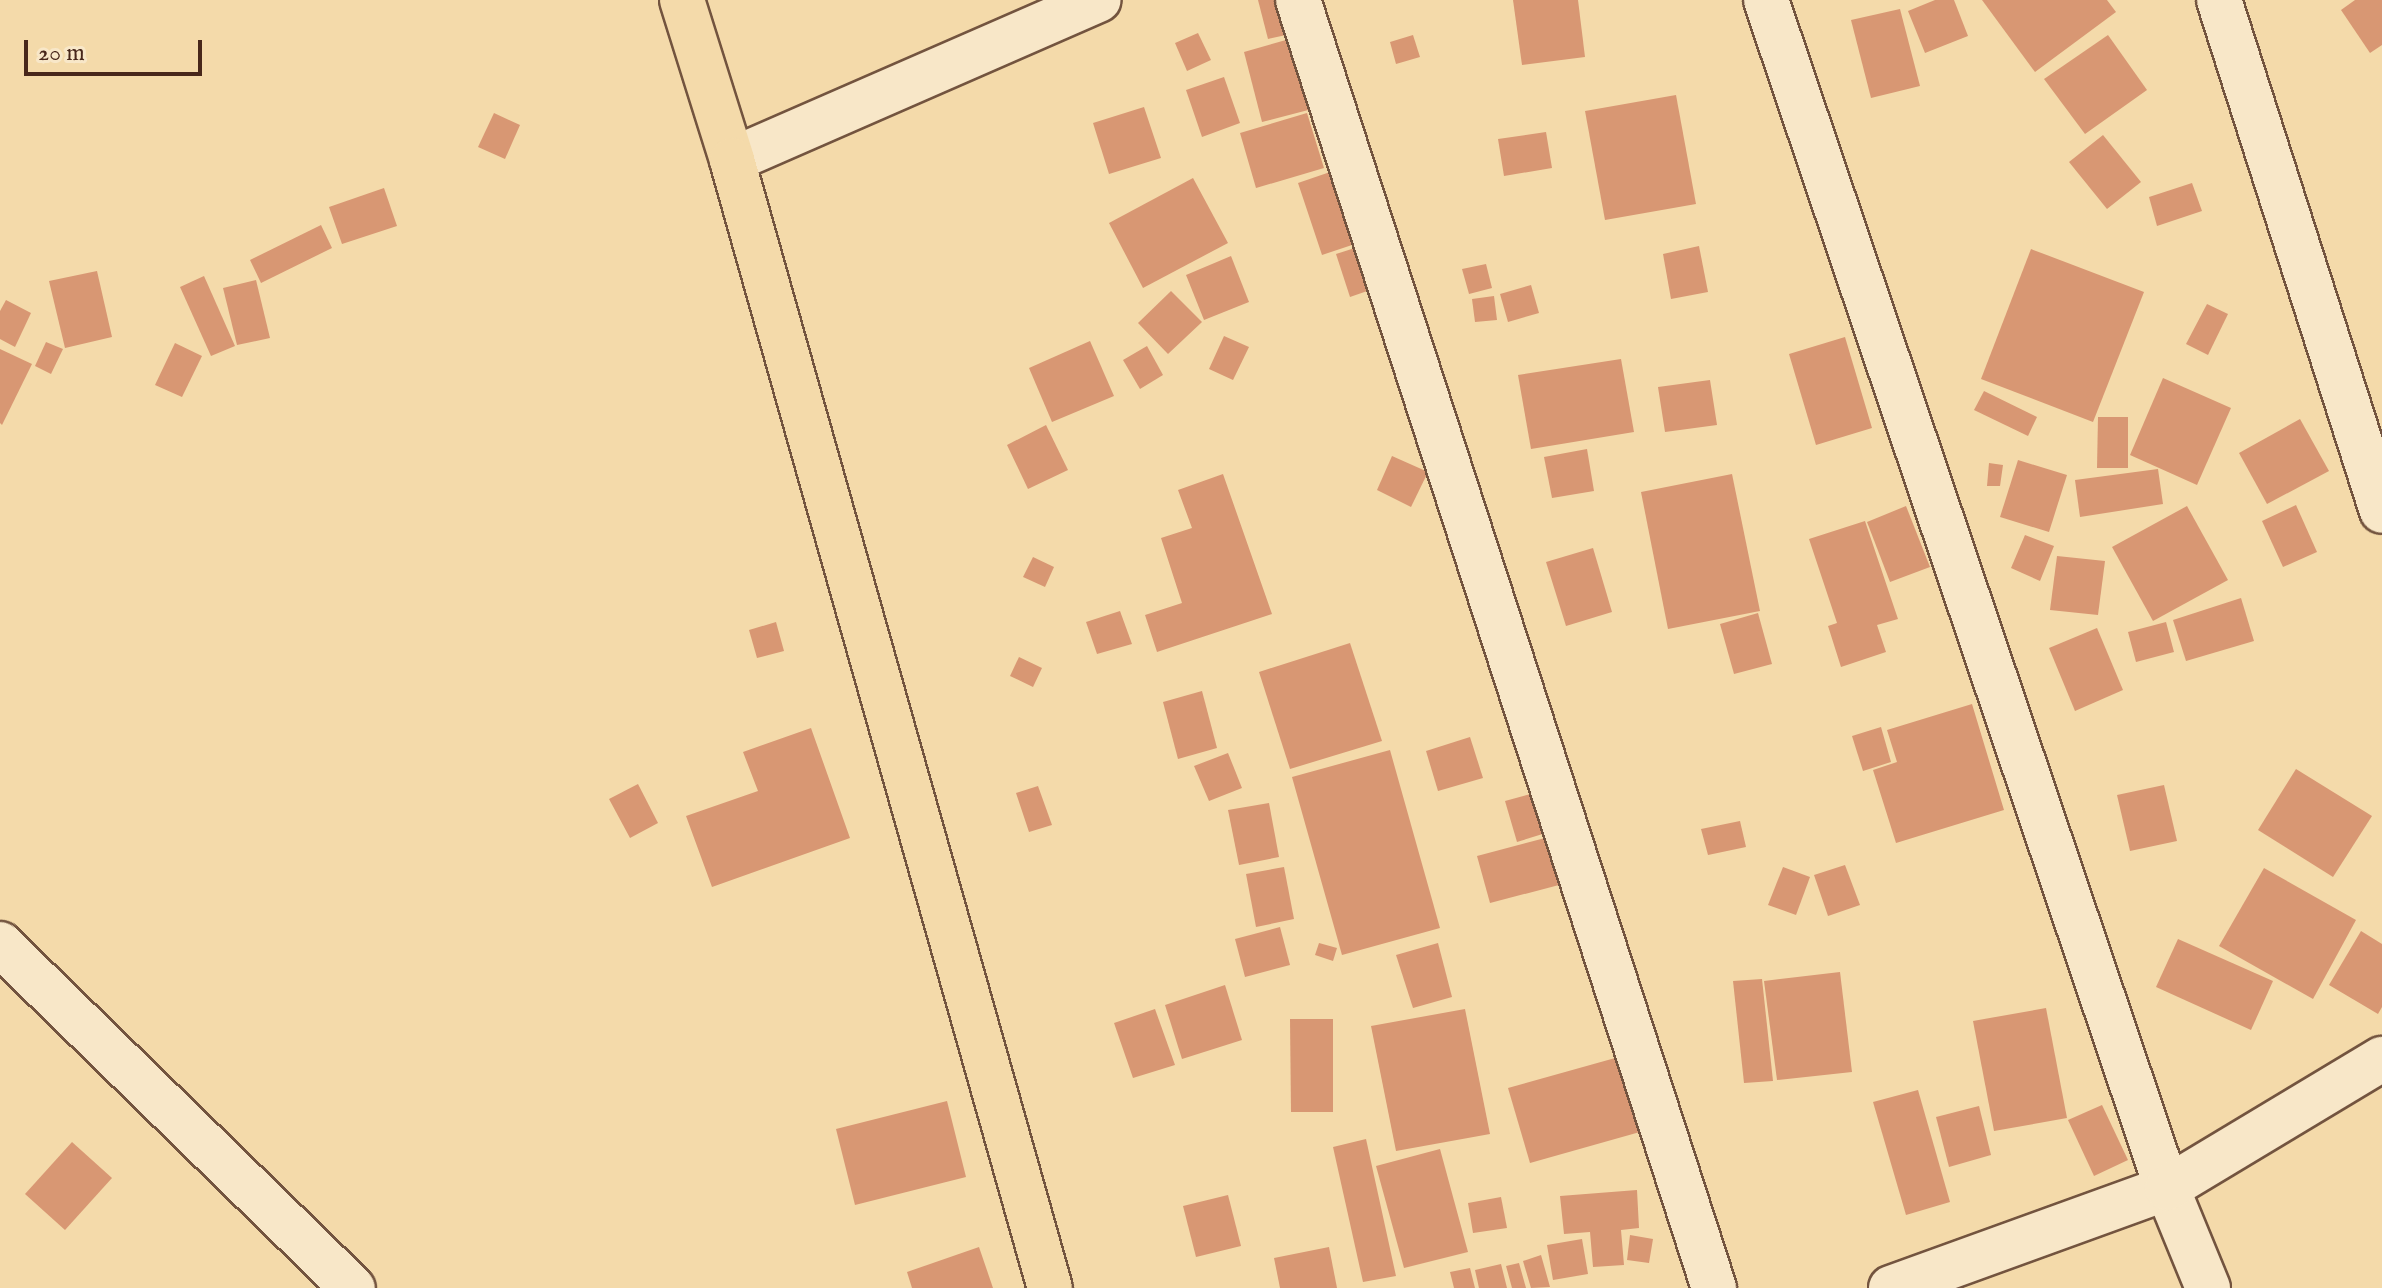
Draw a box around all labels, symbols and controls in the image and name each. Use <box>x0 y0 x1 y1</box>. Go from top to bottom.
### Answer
scale bar <box>28 24 206 74</box>
text: 20 m <box>38 38 85 69</box>

